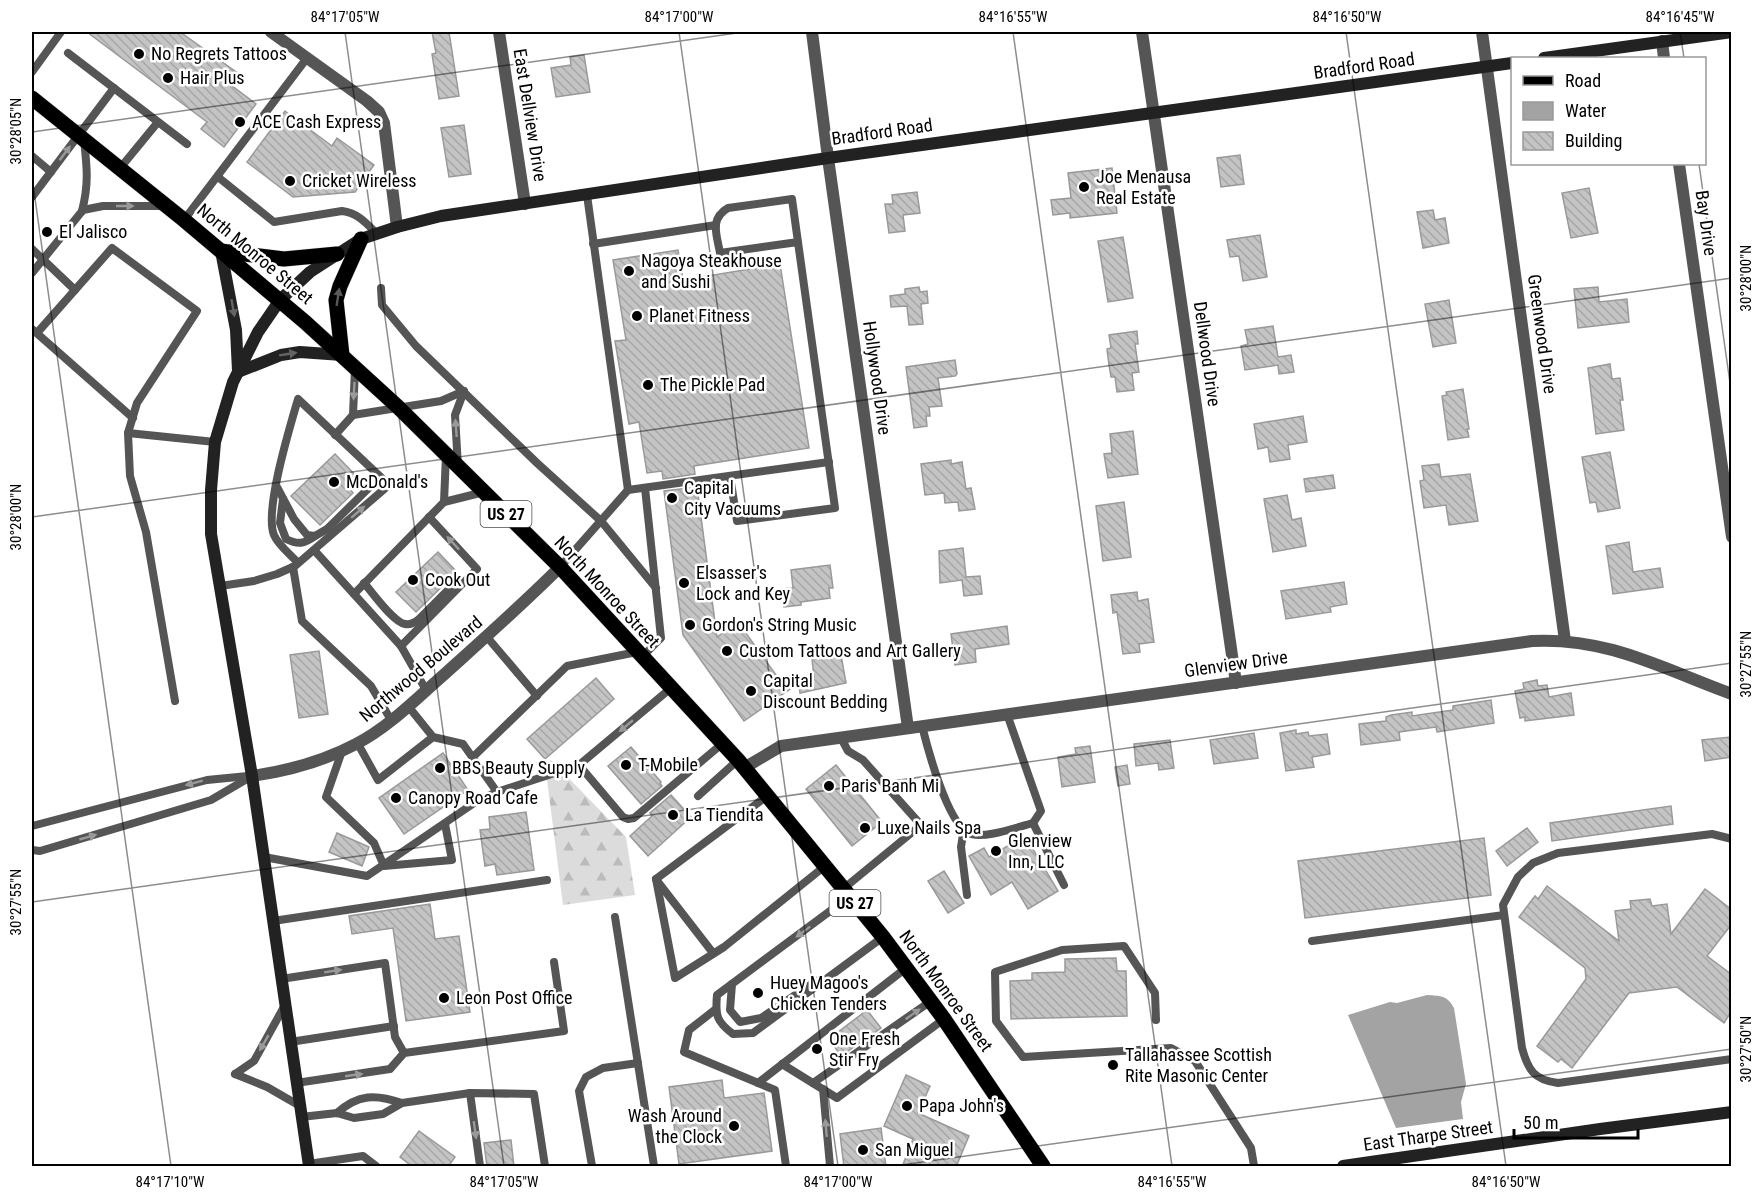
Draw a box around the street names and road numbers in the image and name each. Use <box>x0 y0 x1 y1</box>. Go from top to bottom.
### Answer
street label: East Dellview Drive <box>510 47 551 183</box>
street label: Bradford Road <box>1312 48 1416 83</box>
street label: Bradford Road <box>830 114 934 149</box>
street label: Bay Drive <box>1692 189 1721 257</box>
street label: North Monroe Street <box>193 199 317 308</box>
street label: Greenwood Drive <box>1524 273 1561 395</box>
street label: Dellwood Drive <box>1190 300 1225 408</box>
street label: Hollywood Drive <box>859 320 896 436</box>
road number: US 27 <box>480 501 532 527</box>
street label: North Monroe Street <box>550 532 664 652</box>
street label: Northwood Boulevard <box>355 611 486 726</box>
street label: Glenview Drive <box>1183 646 1289 681</box>
road number: US 27 <box>830 890 880 916</box>
street label: North Monroe Street <box>895 926 997 1055</box>
street label: East Tharpe Street <box>1362 1116 1494 1155</box>

